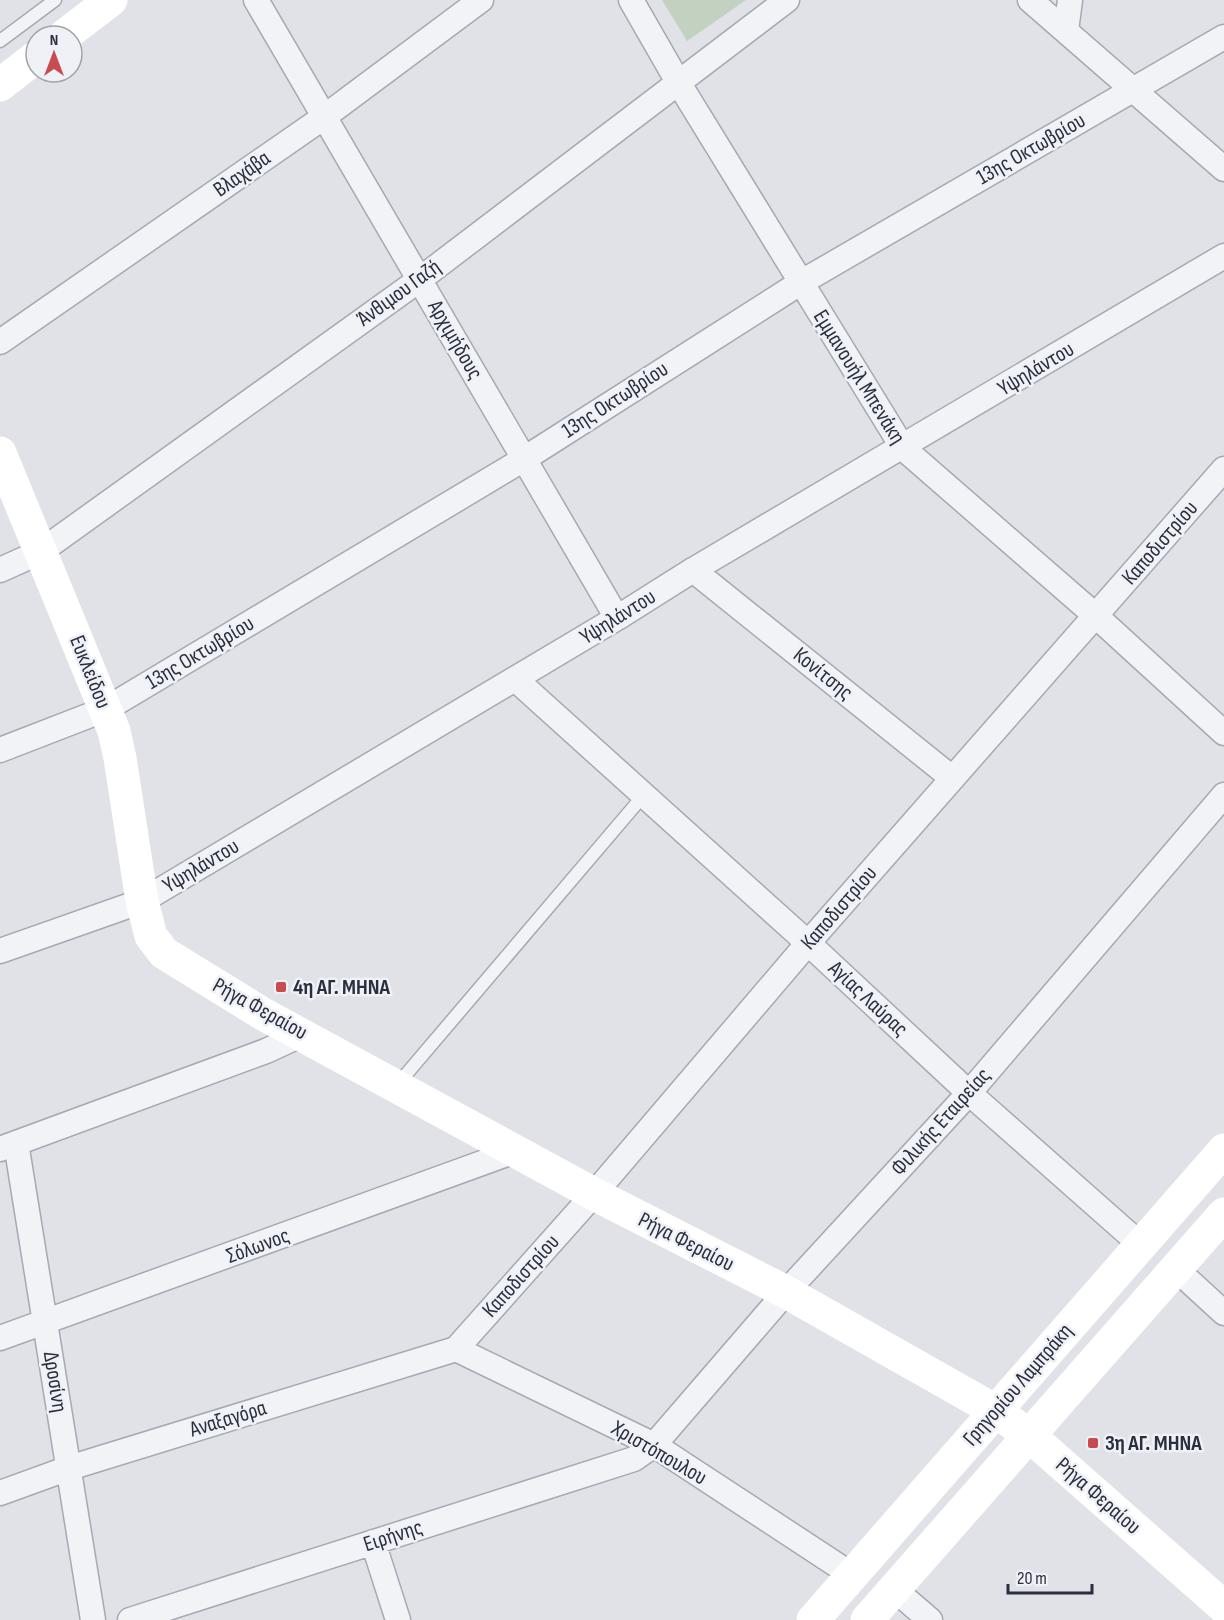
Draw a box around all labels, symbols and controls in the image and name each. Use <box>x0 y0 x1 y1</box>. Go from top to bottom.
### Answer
north arrow <box>24 24 84 84</box>
text: N <box>50 31 58 50</box>
street label: 13ης Οκτωβρίου <box>972 107 1090 191</box>
street label: Βλαχάβα <box>208 144 276 203</box>
street label: Άνθιμου Γαζή <box>352 254 446 332</box>
street label: Αρχιμήδους <box>421 295 489 385</box>
street label: Εμμανουήλ Μπενάκη <box>807 305 911 449</box>
street label: Υψηλάντου <box>993 336 1079 402</box>
street label: 13ης Οκτωβρίου <box>557 356 673 444</box>
street label: Καποδιστρίου <box>1116 495 1204 591</box>
street label: Υψηλάντου <box>575 583 661 651</box>
street label: 13ης Οκτωβρίου <box>141 610 259 696</box>
street label: Ευκλείδου <box>63 631 117 713</box>
street label: Κονίτσης <box>788 642 858 706</box>
street label: Υψηλάντου <box>158 833 244 899</box>
street label: Καποδιστρίου <box>795 860 883 956</box>
street label: Αγίας Λαύρας <box>822 955 913 1043</box>
street label: Ρήγα Φεραίου <box>208 972 312 1046</box>
place label: 4η ΑΓ. ΜΗΝΑ <box>293 974 391 1001</box>
marker: 4η ΑΓ. ΜΗΝΑ <box>274 980 288 994</box>
street label: Φιλικής Εταιρείας <box>885 1062 997 1182</box>
street label: Ρήγα Φεραίου <box>633 1206 739 1278</box>
street label: Σόλωνος <box>223 1222 293 1270</box>
street label: Καποδιστρίου <box>477 1229 565 1323</box>
street label: Γρηγορίου Λαμπράκη <box>957 1318 1079 1452</box>
street label: Δροσίνη <box>37 1350 73 1414</box>
street label: Αναξαγόρα <box>185 1394 270 1444</box>
street label: Χριστόπουλου <box>606 1414 711 1491</box>
place label: 3η ΑΓ. ΜΗΝΑ <box>1105 1430 1202 1457</box>
marker: 3η ΑΓ. ΜΗΝΑ <box>1086 1436 1100 1450</box>
street label: Ρήγα Φεραίου <box>1050 1452 1146 1540</box>
street label: Ειρήνης <box>360 1514 426 1558</box>
scale bar <box>1008 1557 1092 1595</box>
text: 20 m <box>1017 1568 1047 1589</box>

